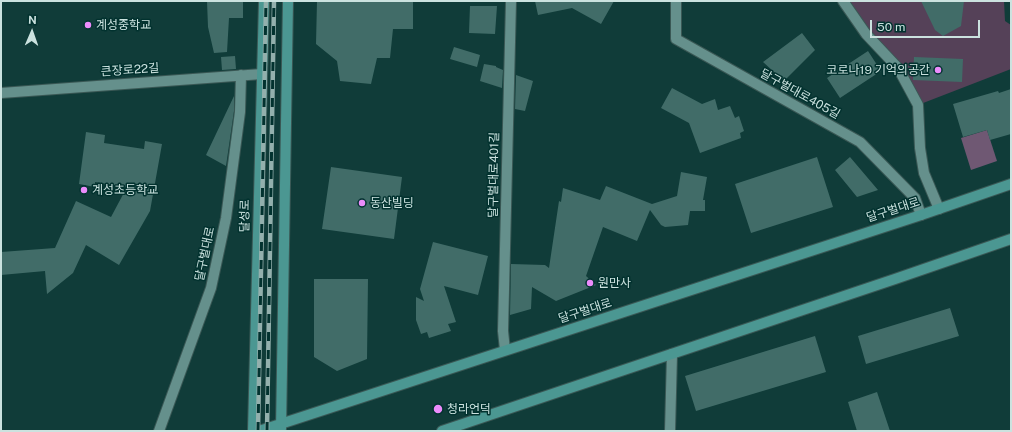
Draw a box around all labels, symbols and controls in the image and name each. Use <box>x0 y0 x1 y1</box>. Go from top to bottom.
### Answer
north arrow <box>12 12 52 52</box>
scale bar <box>872 12 982 38</box>
text: N <box>28 14 37 26</box>
place label: 계성중학교 <box>96 18 151 32</box>
marker: 계성중학교 <box>83 20 93 30</box>
text: 50 m <box>877 20 905 34</box>
street label: 큰장로22길 <box>100 61 160 79</box>
place label: 코로나19 기억의공간 <box>826 63 930 77</box>
marker: 코로나19 기억의공간 <box>933 65 943 75</box>
street label: 달구벌대로405길 <box>758 66 842 122</box>
street label: 달구벌대로401길 <box>486 132 502 218</box>
place label: 계성초등학교 <box>92 183 158 197</box>
marker: 계성초등학교 <box>79 185 89 195</box>
street label: 달구벌대로 <box>865 195 921 225</box>
place label: 동산빌딩 <box>370 196 414 210</box>
marker: 동산빌딩 <box>357 198 367 208</box>
street label: 달성로 <box>238 199 252 233</box>
street label: 달구벌대로 <box>192 226 218 282</box>
place label: 원만사 <box>598 276 631 290</box>
marker: 원만사 <box>585 278 595 288</box>
street label: 달구벌대로 <box>557 296 613 326</box>
place label: 청라언덕 <box>447 402 491 416</box>
marker: 청라언덕 <box>432 403 444 415</box>

